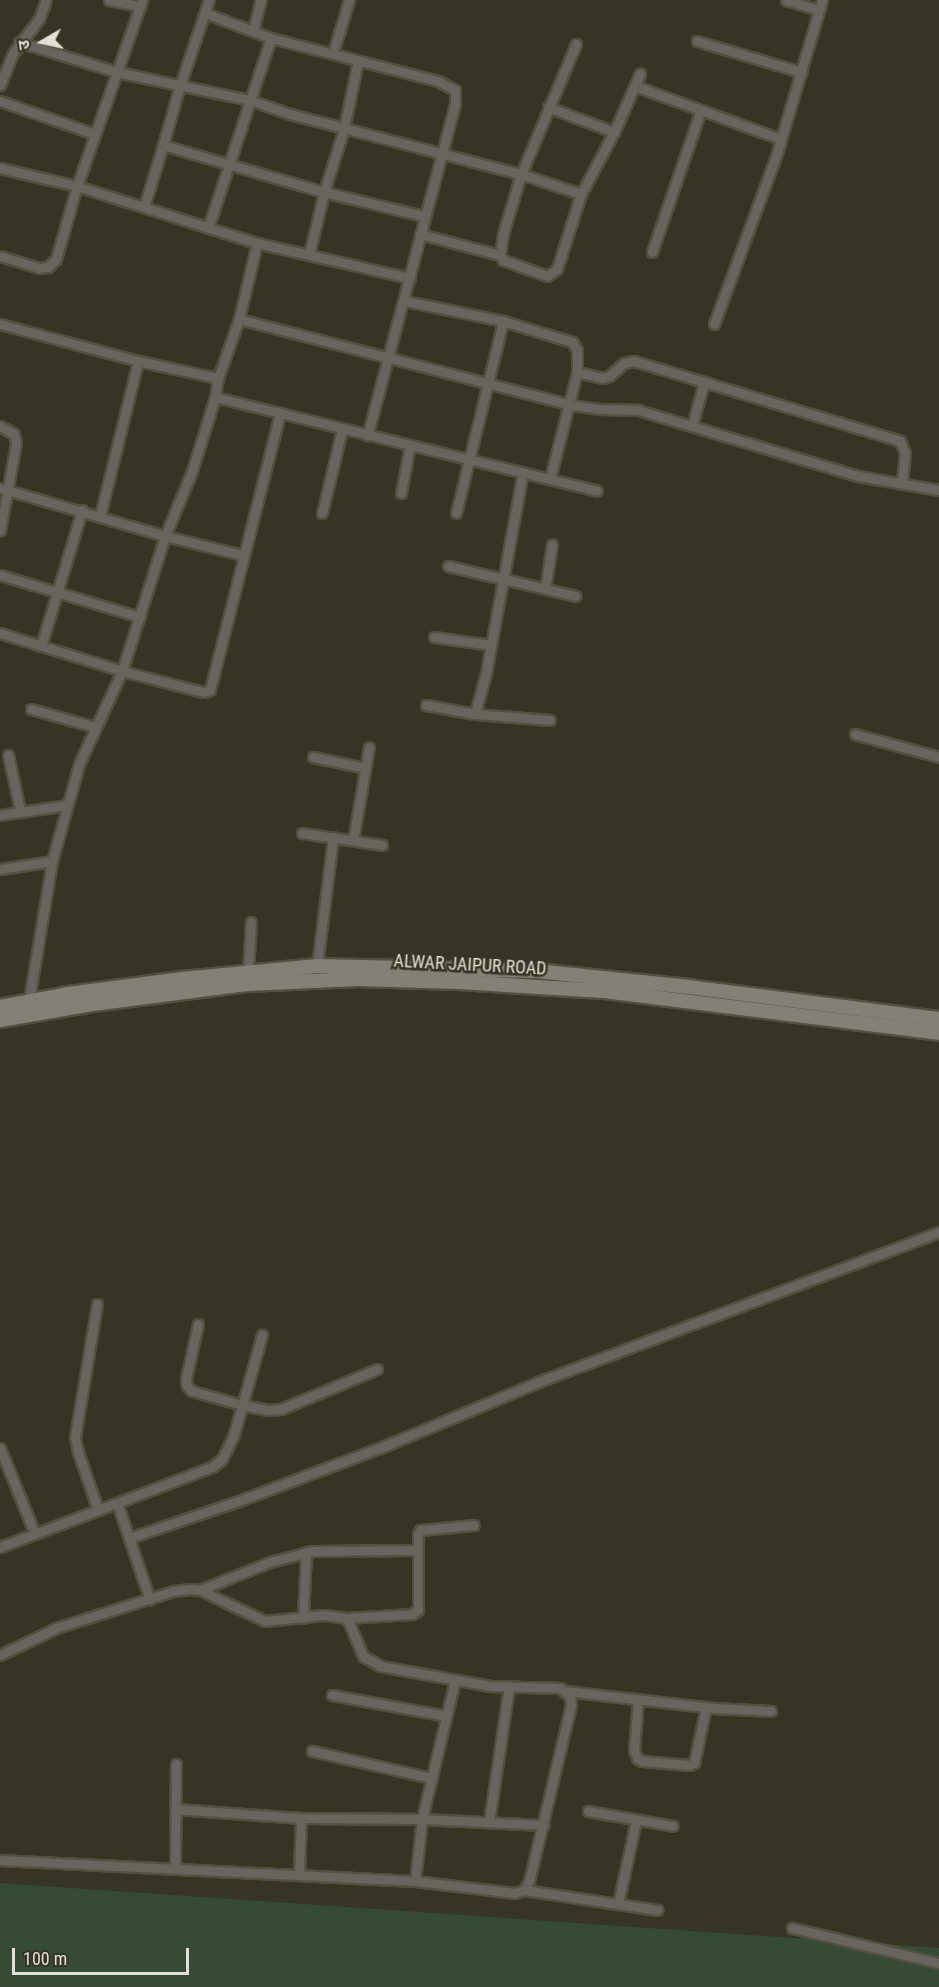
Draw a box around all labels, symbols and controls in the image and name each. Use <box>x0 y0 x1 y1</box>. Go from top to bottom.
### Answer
north arrow <box>12 12 72 72</box>
text: उ <box>14 39 34 51</box>
street label: ALWAR JAIPUR ROAD <box>393 950 547 980</box>
scale bar <box>15 1936 192 1974</box>
text: 100 m <box>23 1948 67 1969</box>

